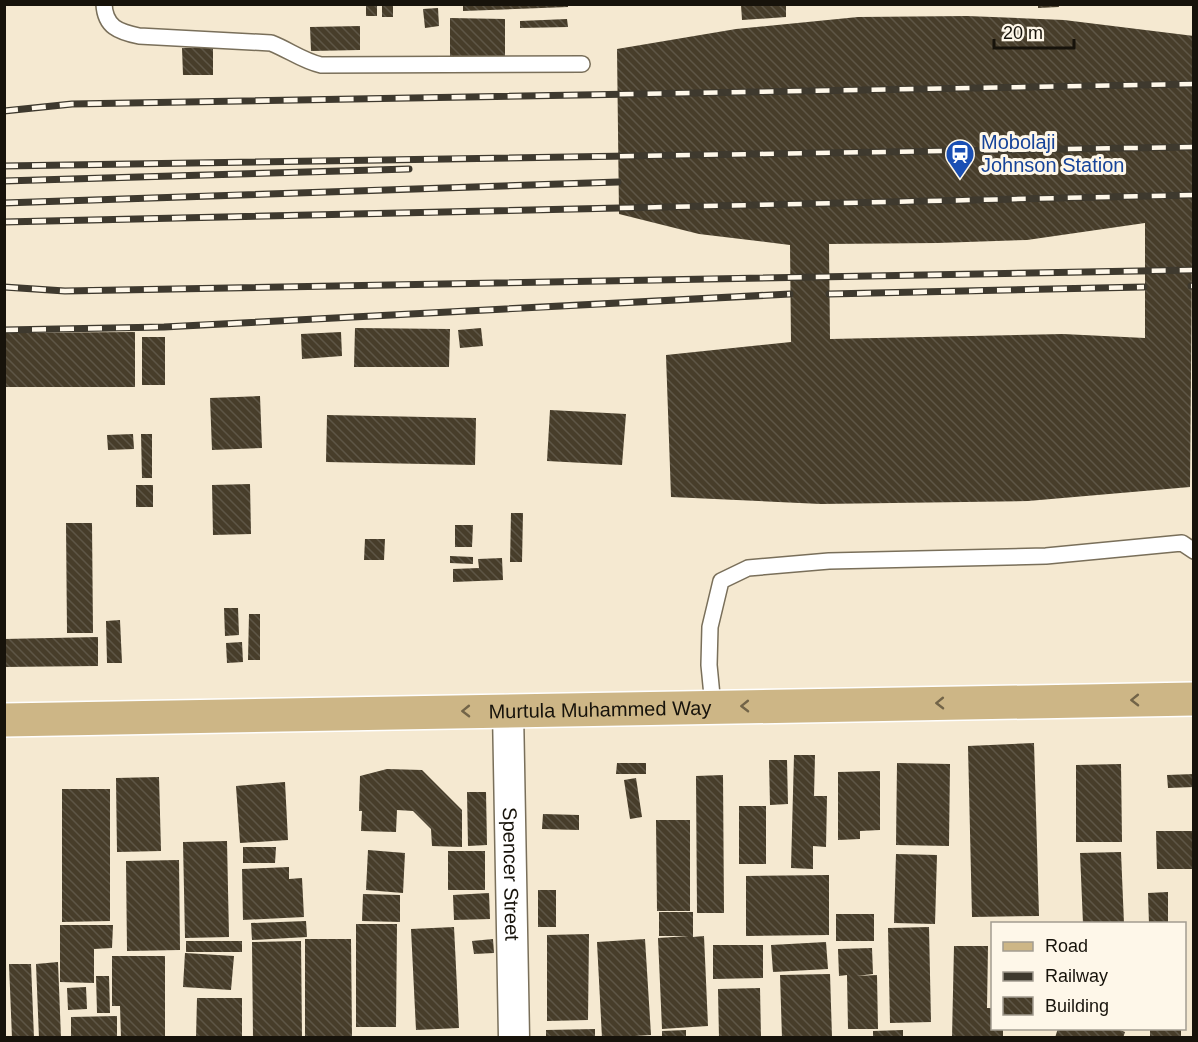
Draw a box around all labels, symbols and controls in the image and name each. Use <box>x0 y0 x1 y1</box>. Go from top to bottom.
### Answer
scale bar <box>994 12 1074 50</box>
text: 20 m <box>1003 23 1043 43</box>
place label: Mobolaji Johnson Station <box>981 131 1124 176</box>
station icon: Mobolaji Johnson Station <box>944 138 976 180</box>
one-way arrow <box>1131 694 1140 706</box>
street label: Murtula Muhammed Way <box>488 697 711 722</box>
one-way arrow <box>936 697 945 709</box>
one-way arrow <box>741 700 750 712</box>
one-way arrow <box>462 704 471 717</box>
street label: Spencer Street <box>499 807 523 941</box>
legend <box>991 922 1186 1030</box>
text: Road <box>1045 936 1088 956</box>
text: Railway <box>1045 966 1108 986</box>
text: Building <box>1045 996 1109 1016</box>

